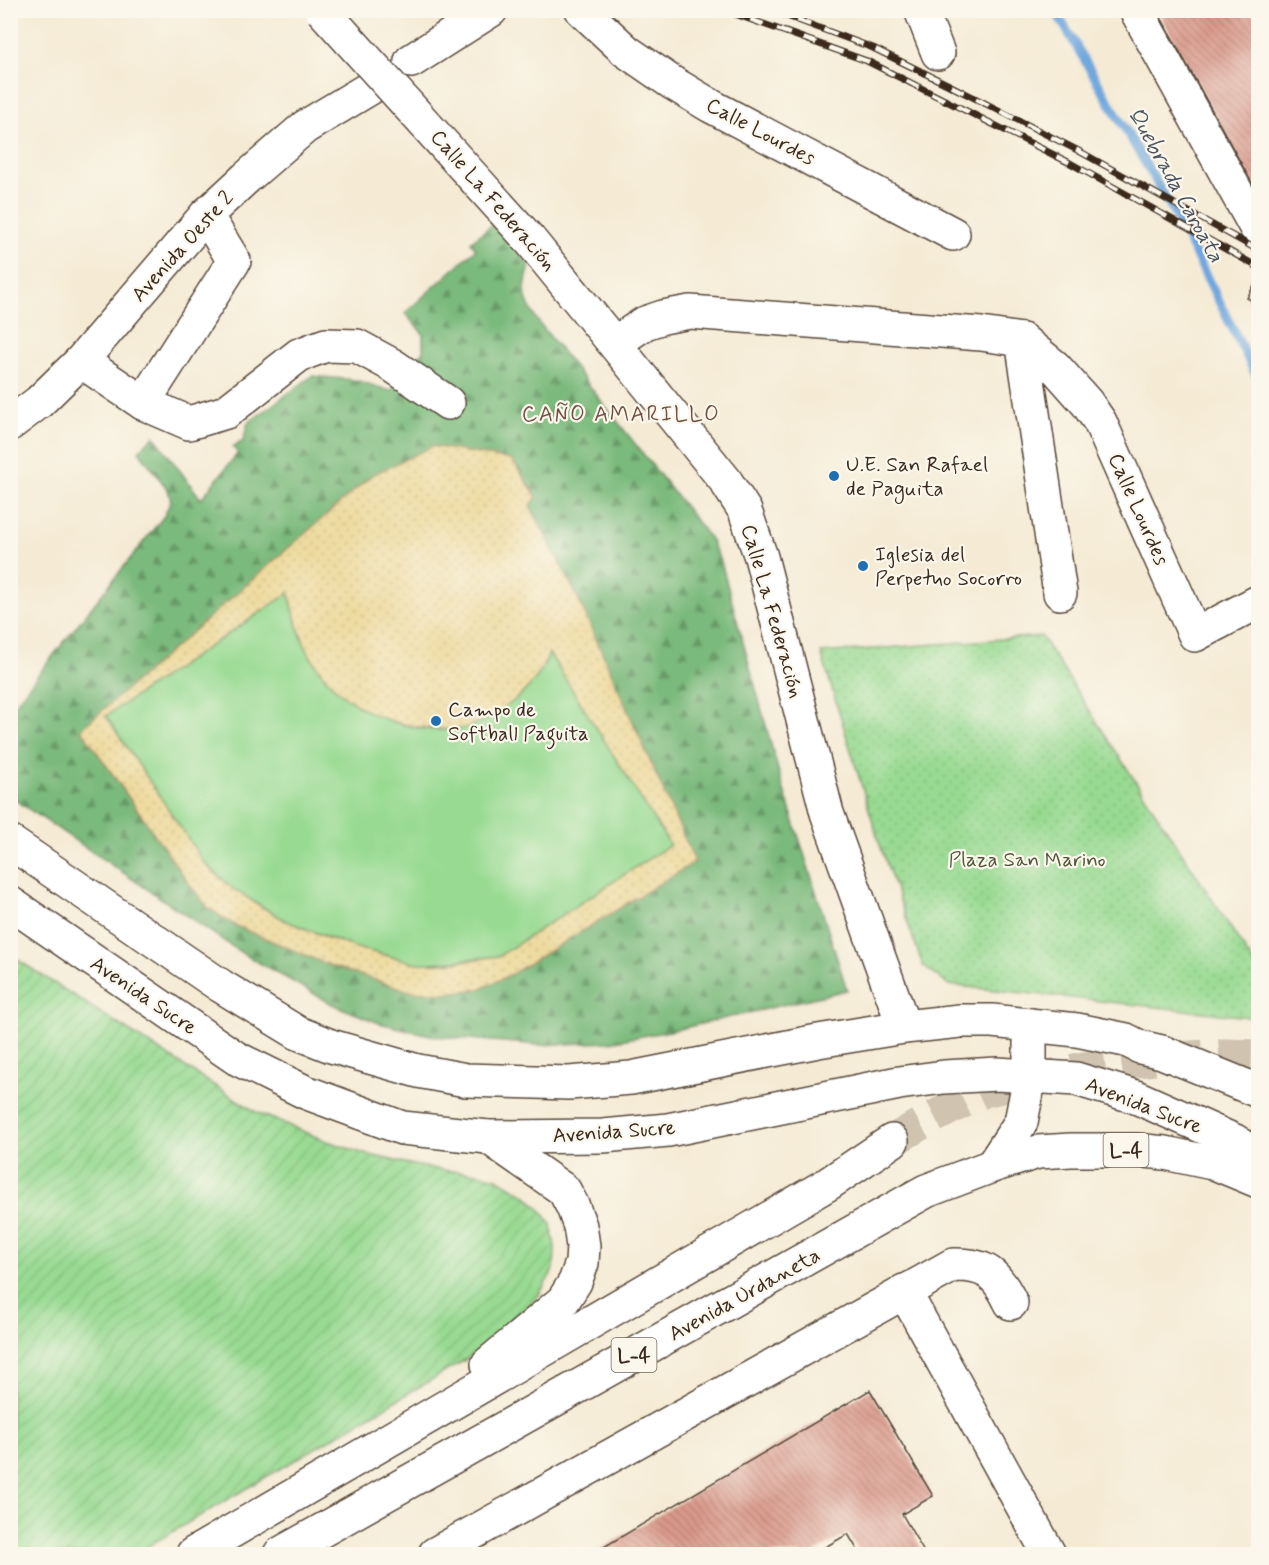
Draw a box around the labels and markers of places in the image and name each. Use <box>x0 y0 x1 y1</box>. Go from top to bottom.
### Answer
place label: U.E. San Rafael de Paguita <box>846 451 988 504</box>
marker: U.E. San Rafael de Paguita <box>827 469 841 483</box>
place label: Iglesia del Perpetuo Socorro <box>875 541 1022 593</box>
marker: Iglesia del Perpetuo Socorro <box>856 559 870 573</box>
place label: Campo de Softball Paguita <box>448 696 589 750</box>
marker: Campo de Softball Paguita <box>429 714 443 728</box>

